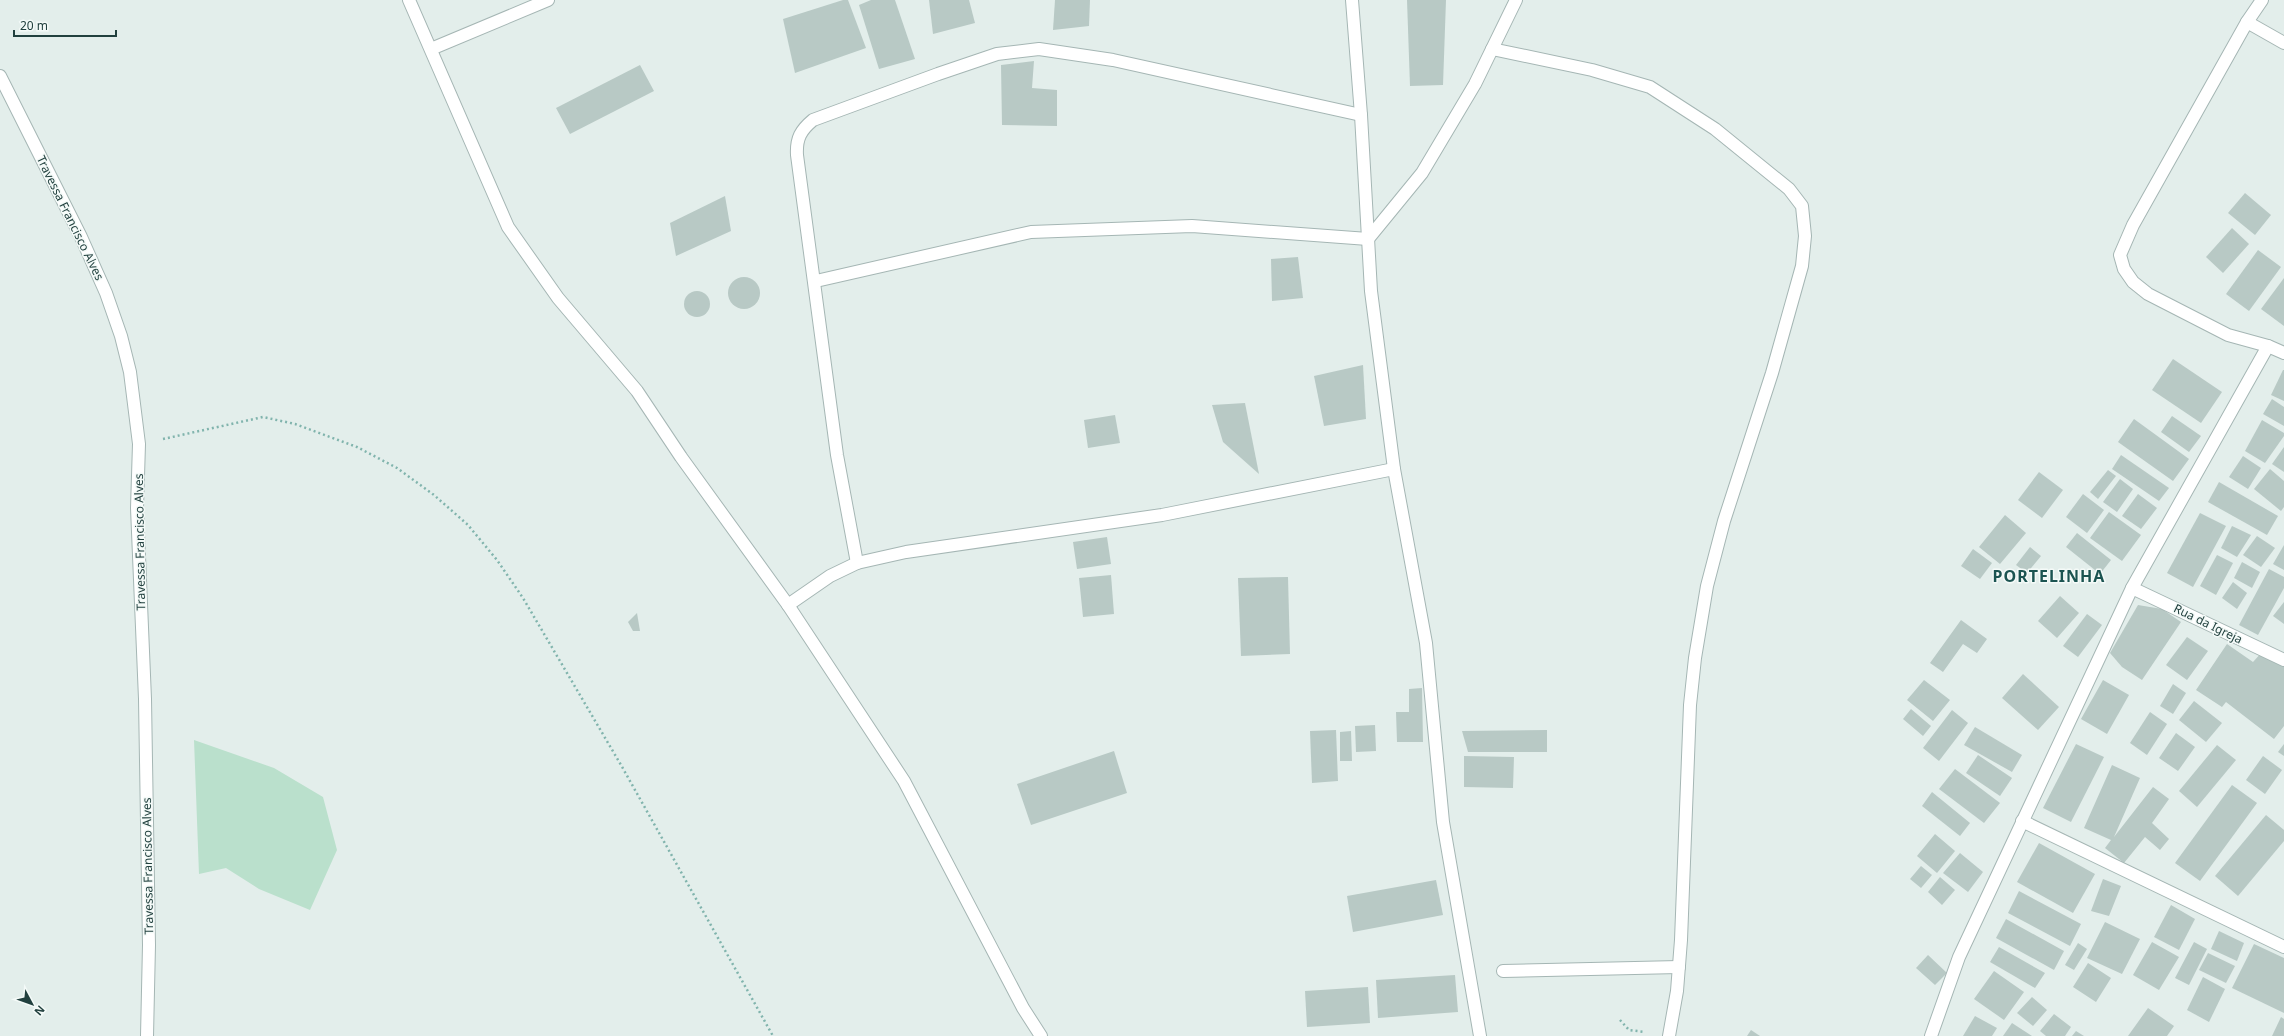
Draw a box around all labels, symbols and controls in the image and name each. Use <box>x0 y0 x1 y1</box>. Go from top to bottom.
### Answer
scale bar <box>14 12 116 38</box>
text: 20 m <box>20 17 48 34</box>
street label: Travessa Francisco Alves <box>33 153 108 283</box>
street label: Travessa Francisco Alves <box>130 473 149 611</box>
district label: PORTELINHA <box>1993 565 2105 587</box>
street label: Rua da Igreja <box>2171 600 2246 648</box>
street label: Travessa Francisco Alves <box>138 797 157 935</box>
north arrow <box>12 984 52 1024</box>
text: N <box>31 1003 49 1019</box>

